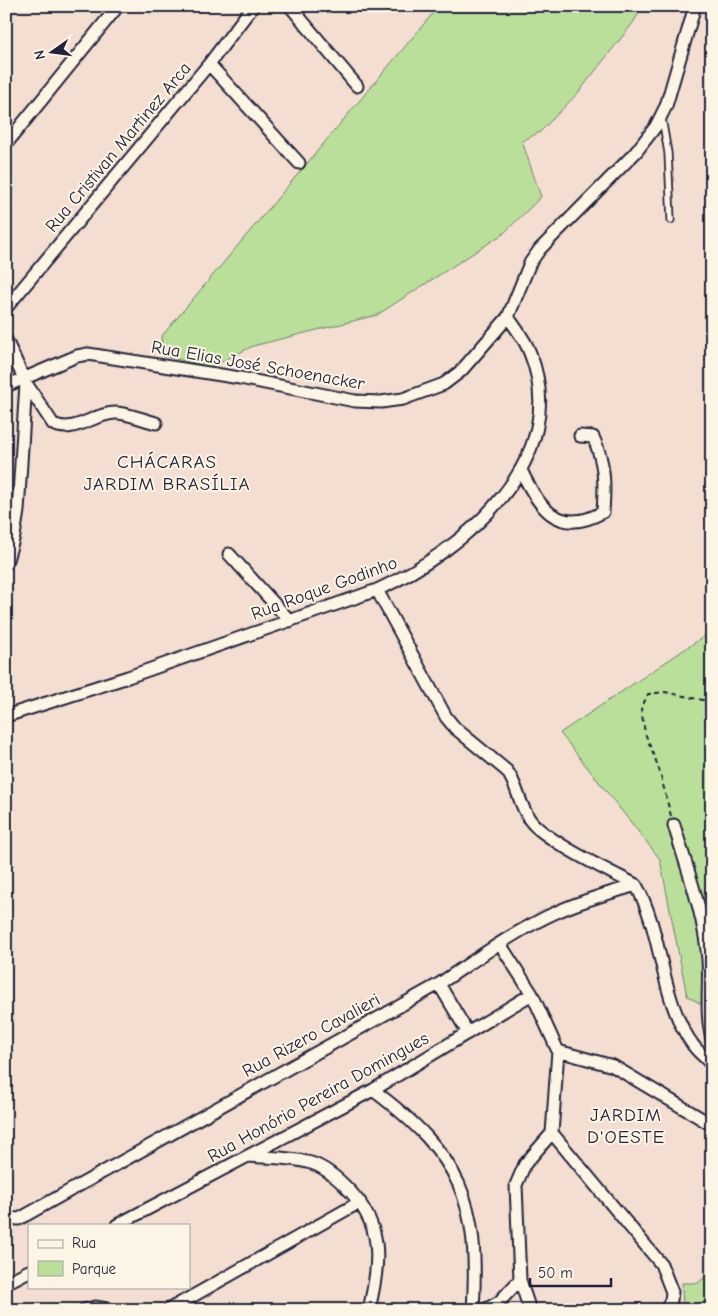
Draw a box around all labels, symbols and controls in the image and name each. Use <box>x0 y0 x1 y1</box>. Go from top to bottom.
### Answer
north arrow <box>28 28 78 78</box>
text: N <box>31 49 49 62</box>
street label: Rua Cristivan Martinez Arca <box>41 58 196 237</box>
street label: Rua Elias José Schoenacker <box>150 336 367 395</box>
district label: CHÁCARAS JARDIM BRASÍLIA <box>83 451 251 495</box>
street label: Rua Roque Godinho <box>248 552 400 625</box>
street label: Rua Rizero Cavalieri <box>239 989 384 1082</box>
street label: Rua Honório Pereira Domingues <box>204 1028 432 1167</box>
district label: JARDIM D'OESTE <box>587 1104 665 1148</box>
legend <box>28 1224 190 1288</box>
text: Rua <box>72 1234 96 1252</box>
scale bar <box>530 1256 612 1288</box>
text: Parque <box>72 1260 117 1278</box>
text: 50 m <box>538 1264 573 1282</box>

